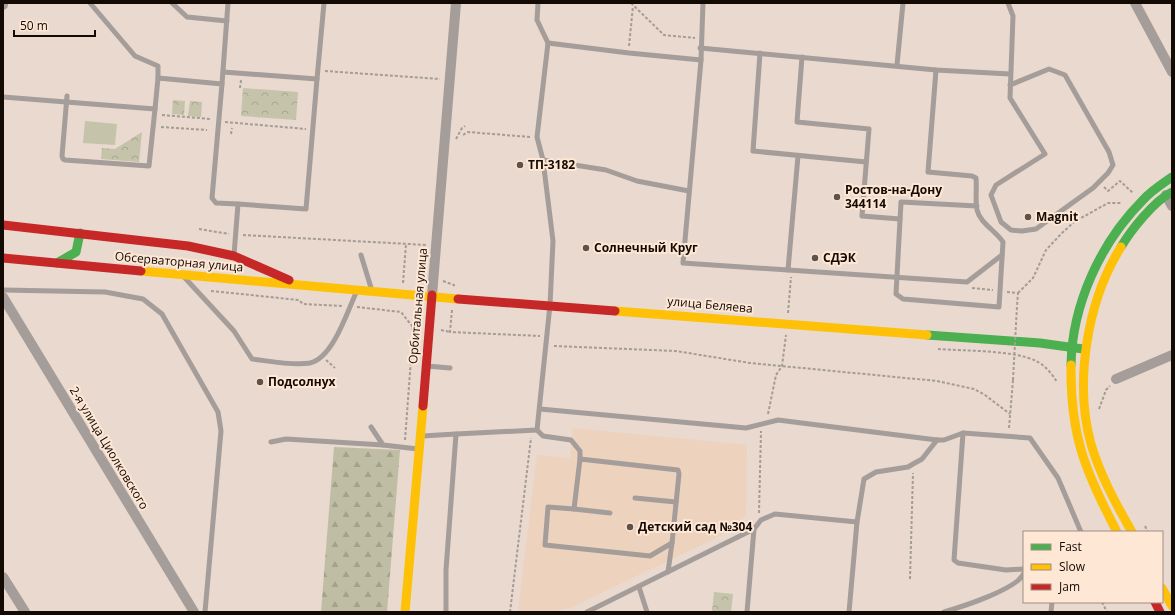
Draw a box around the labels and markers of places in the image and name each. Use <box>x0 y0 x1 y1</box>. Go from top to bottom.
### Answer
place label: ТП-3182 <box>528 156 575 173</box>
marker: ТП-3182 <box>515 160 525 170</box>
place label: Ростов-на-Дону 344114 <box>845 181 942 212</box>
marker: Ростов-на-Дону 344114 <box>832 192 842 202</box>
place label: Magnit <box>1036 208 1078 225</box>
marker: Magnit <box>1023 212 1033 222</box>
place label: Солнечный Круг <box>594 239 698 256</box>
marker: Солнечный Круг <box>581 243 591 253</box>
place label: СДЭК <box>823 249 857 266</box>
marker: СДЭК <box>810 253 820 263</box>
place label: Подсолнух <box>268 373 335 390</box>
marker: Подсолнух <box>255 377 265 387</box>
place label: Детский сад №304 <box>638 518 752 535</box>
marker: Детский сад №304 <box>625 522 635 532</box>

